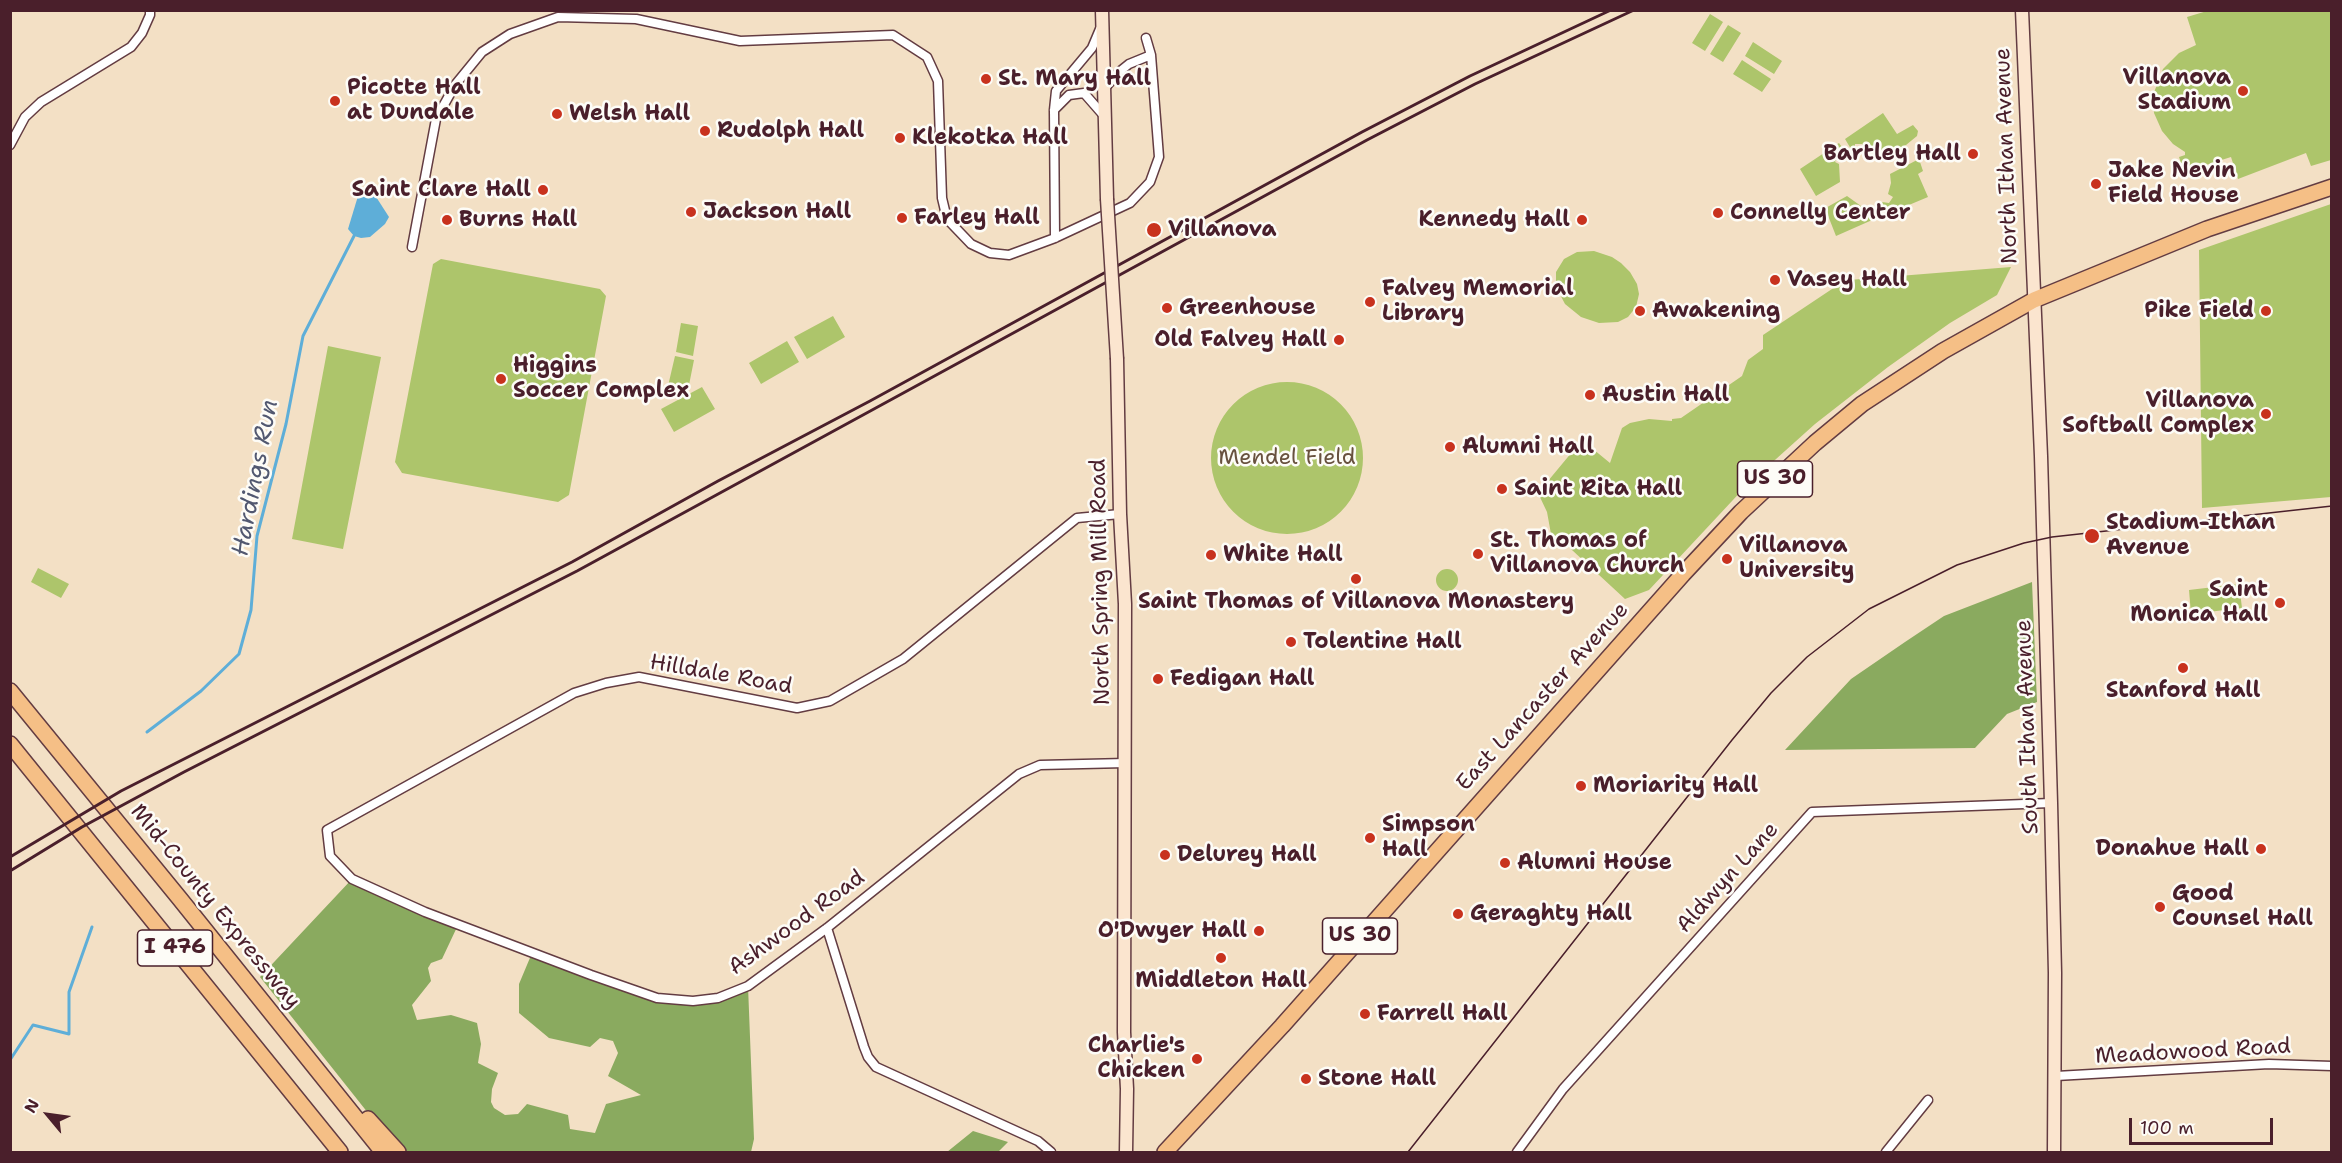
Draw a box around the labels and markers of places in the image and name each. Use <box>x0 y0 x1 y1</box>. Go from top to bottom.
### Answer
place label: Villanova Stadium <box>2123 65 2231 116</box>
place label: St. Mary Hall <box>998 66 1151 92</box>
marker: St. Mary Hall <box>979 72 993 86</box>
place label: Picotte Hall at Dundale <box>347 75 481 126</box>
marker: Villanova Stadium <box>2236 84 2250 98</box>
marker: Picotte Hall at Dundale <box>328 94 342 108</box>
place label: Welsh Hall <box>569 101 690 127</box>
marker: Welsh Hall <box>550 107 564 121</box>
place label: Rudolph Hall <box>717 118 864 144</box>
marker: Rudolph Hall <box>698 124 712 138</box>
place label: Klekotka Hall <box>912 125 1068 151</box>
marker: Klekotka Hall <box>893 131 907 145</box>
place label: Bartley Hall <box>1823 141 1961 167</box>
marker: Bartley Hall <box>1966 147 1980 161</box>
place label: Jake Nevin Field House <box>2108 158 2239 210</box>
place label: Saint Clare Hall <box>351 177 531 203</box>
marker: Jake Nevin Field House <box>2089 177 2103 191</box>
marker: Saint Clare Hall <box>536 183 550 197</box>
place label: Jackson Hall <box>703 199 851 225</box>
place label: Connelly Center <box>1730 200 1911 226</box>
marker: Jackson Hall <box>684 205 698 219</box>
place label: Farley Hall <box>914 205 1040 231</box>
marker: Connelly Center <box>1711 206 1725 220</box>
place label: Burns Hall <box>459 207 577 233</box>
place label: Kennedy Hall <box>1418 207 1570 233</box>
marker: Farley Hall <box>895 211 909 225</box>
marker: Burns Hall <box>440 213 454 227</box>
marker: Kennedy Hall <box>1575 213 1589 227</box>
place label: Villanova <box>1168 217 1276 243</box>
marker: Villanova <box>1145 221 1163 239</box>
place label: Vasey Hall <box>1787 267 1907 293</box>
marker: Vasey Hall <box>1768 273 1782 287</box>
place label: Falvey Memorial Library <box>1382 276 1574 328</box>
place label: Greenhouse <box>1179 295 1316 321</box>
marker: Falvey Memorial Library <box>1363 295 1377 309</box>
place label: Awakening <box>1652 298 1780 324</box>
place label: Pike Field <box>2144 298 2254 324</box>
marker: Greenhouse <box>1160 301 1174 315</box>
marker: Awakening <box>1633 304 1647 318</box>
marker: Pike Field <box>2259 304 2273 318</box>
place label: Old Falvey Hall <box>1154 327 1327 353</box>
marker: Old Falvey Hall <box>1332 333 1346 347</box>
place label: Higgins Soccer Complex <box>513 353 689 404</box>
marker: Higgins Soccer Complex <box>494 372 508 386</box>
place label: Austin Hall <box>1602 382 1729 408</box>
marker: Austin Hall <box>1583 388 1597 402</box>
place label: Villanova Softball Complex <box>2062 388 2254 440</box>
marker: Villanova Softball Complex <box>2259 407 2273 421</box>
place label: Alumni Hall <box>1462 434 1594 460</box>
marker: Alumni Hall <box>1443 440 1457 454</box>
place label: Saint Rita Hall <box>1514 476 1682 502</box>
marker: Saint Rita Hall <box>1495 482 1509 496</box>
place label: Stadium-Ithan Avenue <box>2106 510 2275 562</box>
marker: Stadium-Ithan Avenue <box>2083 527 2101 545</box>
place label: St. Thomas of Villanova Church <box>1490 528 1685 580</box>
place label: Villanova University <box>1739 533 1854 584</box>
place label: White Hall <box>1223 542 1343 568</box>
marker: St. Thomas of Villanova Church <box>1471 547 1485 561</box>
marker: White Hall <box>1204 548 1218 562</box>
marker: Villanova University <box>1720 552 1734 566</box>
marker: Saint Thomas of Villanova Monastery <box>1349 572 1363 586</box>
place label: Saint Monica Hall <box>2130 577 2268 628</box>
place label: Saint Thomas of Villanova Monastery <box>1138 589 1574 615</box>
marker: Saint Monica Hall <box>2273 596 2287 610</box>
place label: Tolentine Hall <box>1303 629 1462 655</box>
marker: Tolentine Hall <box>1284 635 1298 649</box>
marker: Stanford Hall <box>2176 661 2190 675</box>
place label: Fedigan Hall <box>1170 666 1315 692</box>
marker: Fedigan Hall <box>1151 672 1165 686</box>
place label: Stanford Hall <box>2106 678 2260 704</box>
place label: Moriarity Hall <box>1593 773 1758 799</box>
marker: Moriarity Hall <box>1574 779 1588 793</box>
place label: Simpson Hall <box>1382 812 1475 864</box>
marker: Simpson Hall <box>1363 831 1377 845</box>
place label: Donahue Hall <box>2095 836 2249 862</box>
place label: Delurey Hall <box>1177 842 1317 868</box>
marker: Donahue Hall <box>2254 842 2268 856</box>
marker: Delurey Hall <box>1158 848 1172 862</box>
place label: Alumni House <box>1517 850 1672 876</box>
marker: Alumni House <box>1498 856 1512 870</box>
place label: Good Counsel Hall <box>2172 881 2313 932</box>
marker: Good Counsel Hall <box>2153 900 2167 914</box>
place label: Geraghty Hall <box>1470 901 1632 927</box>
marker: Geraghty Hall <box>1451 907 1465 921</box>
place label: O'Dwyer Hall <box>1098 918 1247 944</box>
marker: O'Dwyer Hall <box>1252 924 1266 938</box>
marker: Middleton Hall <box>1214 951 1228 965</box>
place label: Middleton Hall <box>1135 968 1307 994</box>
place label: Farrell Hall <box>1377 1001 1508 1027</box>
marker: Farrell Hall <box>1358 1007 1372 1021</box>
place label: Charlie's Chicken <box>1088 1033 1185 1084</box>
marker: Charlie's Chicken <box>1190 1052 1204 1066</box>
place label: Stone Hall <box>1318 1066 1436 1092</box>
marker: Stone Hall <box>1299 1072 1313 1086</box>

